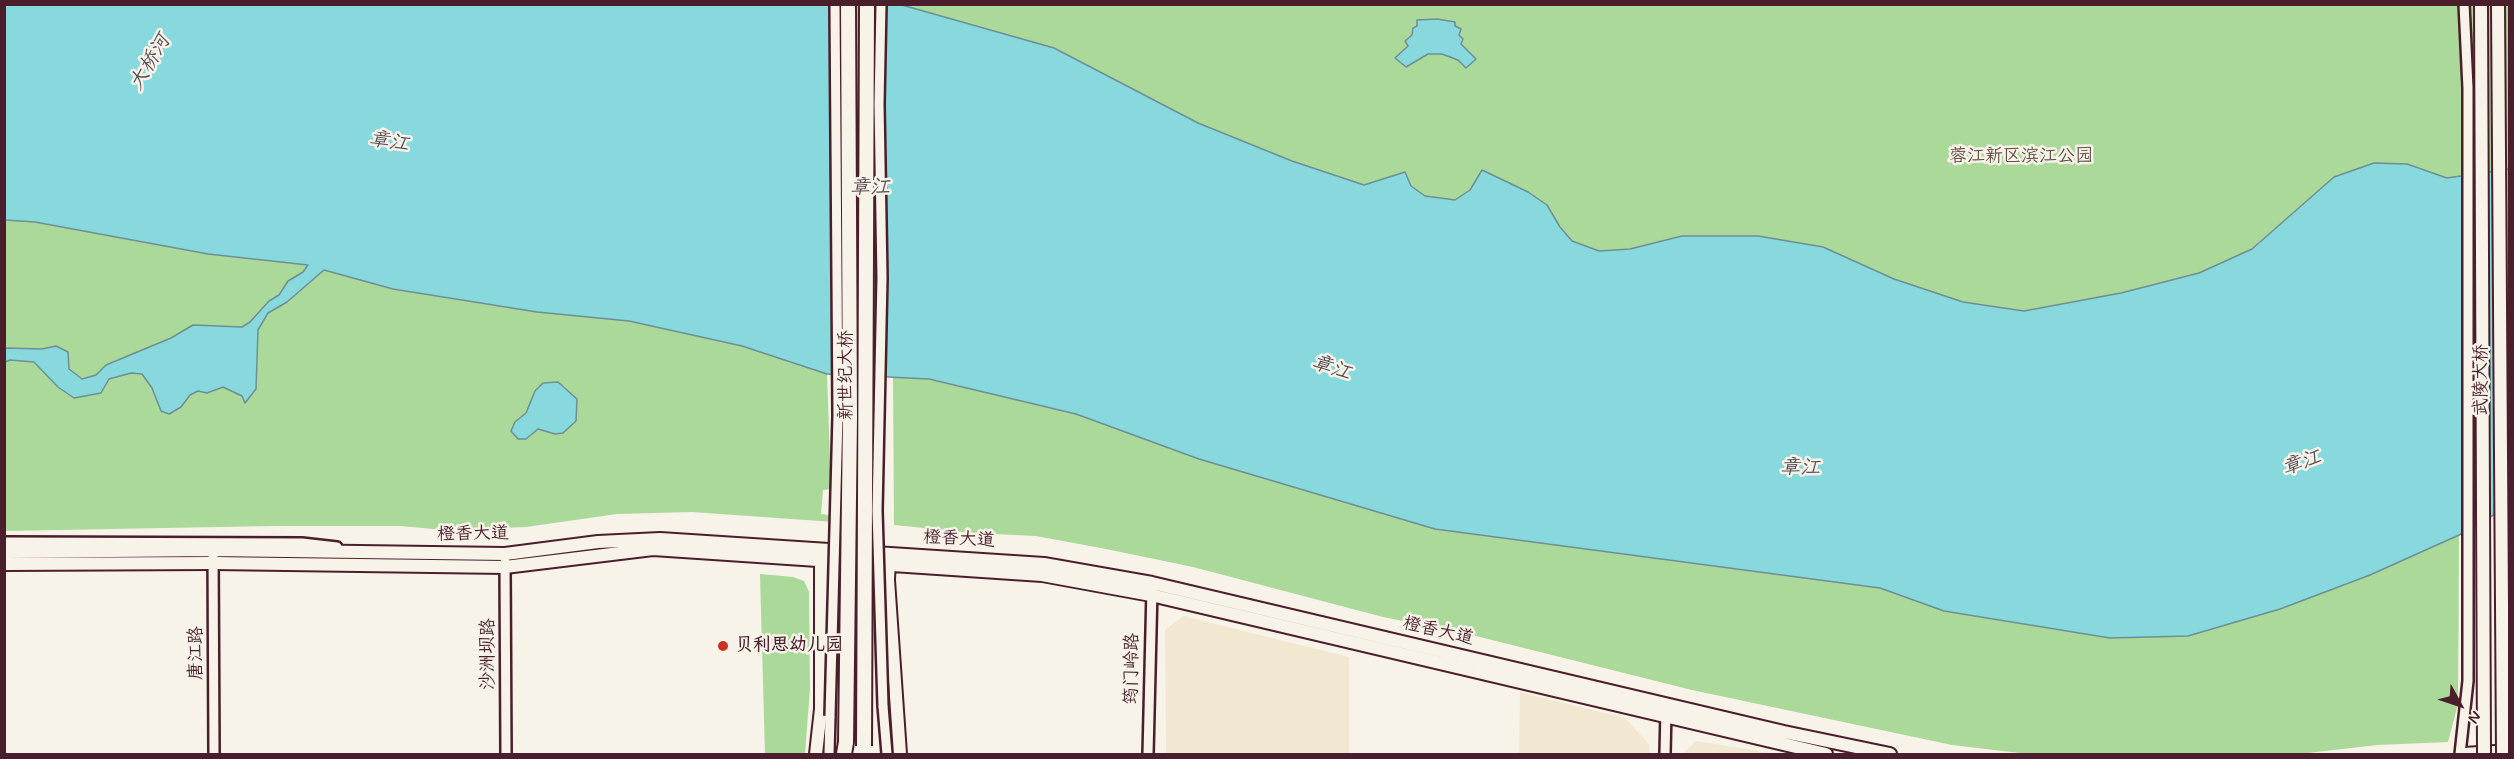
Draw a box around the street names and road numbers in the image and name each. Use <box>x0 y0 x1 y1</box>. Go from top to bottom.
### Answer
street label: 新世纪大桥 <box>836 330 858 420</box>
street label: 武陵大桥 <box>2471 344 2493 416</box>
street label: 橙香大道 <box>437 524 509 546</box>
street label: 橙香大道 <box>922 527 996 553</box>
street label: 橙香大道 <box>1400 613 1476 651</box>
street label: 沙洲坝路 <box>478 618 500 690</box>
street label: 唐江路 <box>186 626 208 680</box>
street label: 筠门岭路 <box>1122 633 1144 705</box>

